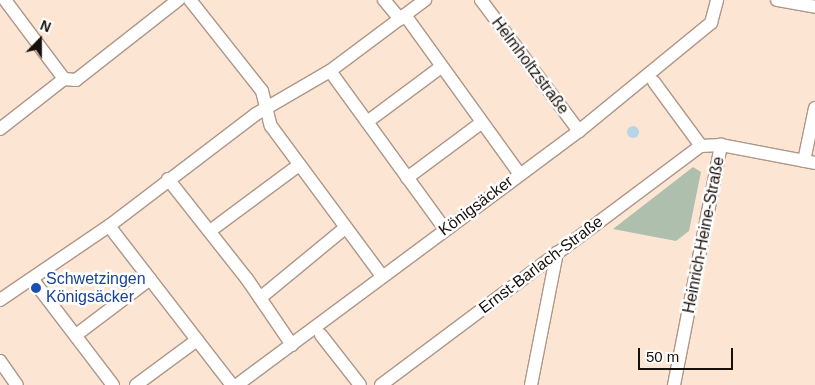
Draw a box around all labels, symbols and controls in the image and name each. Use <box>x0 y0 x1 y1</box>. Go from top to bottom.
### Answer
street label: Helmholtzstraße <box>487 14 573 118</box>
north arrow <box>15 15 65 65</box>
text: N <box>38 17 53 35</box>
street label: Heinrich-Heine-Straße <box>679 155 729 315</box>
street label: Königsäcker <box>435 172 517 240</box>
street label: Ernst-Barlach-Straße <box>475 212 607 318</box>
place label: Schwetzingen Königsäcker <box>46 269 146 307</box>
marker: Schwetzingen Königsäcker <box>30 282 42 294</box>
scale bar <box>640 338 735 370</box>
text: 50 m <box>646 348 679 365</box>

